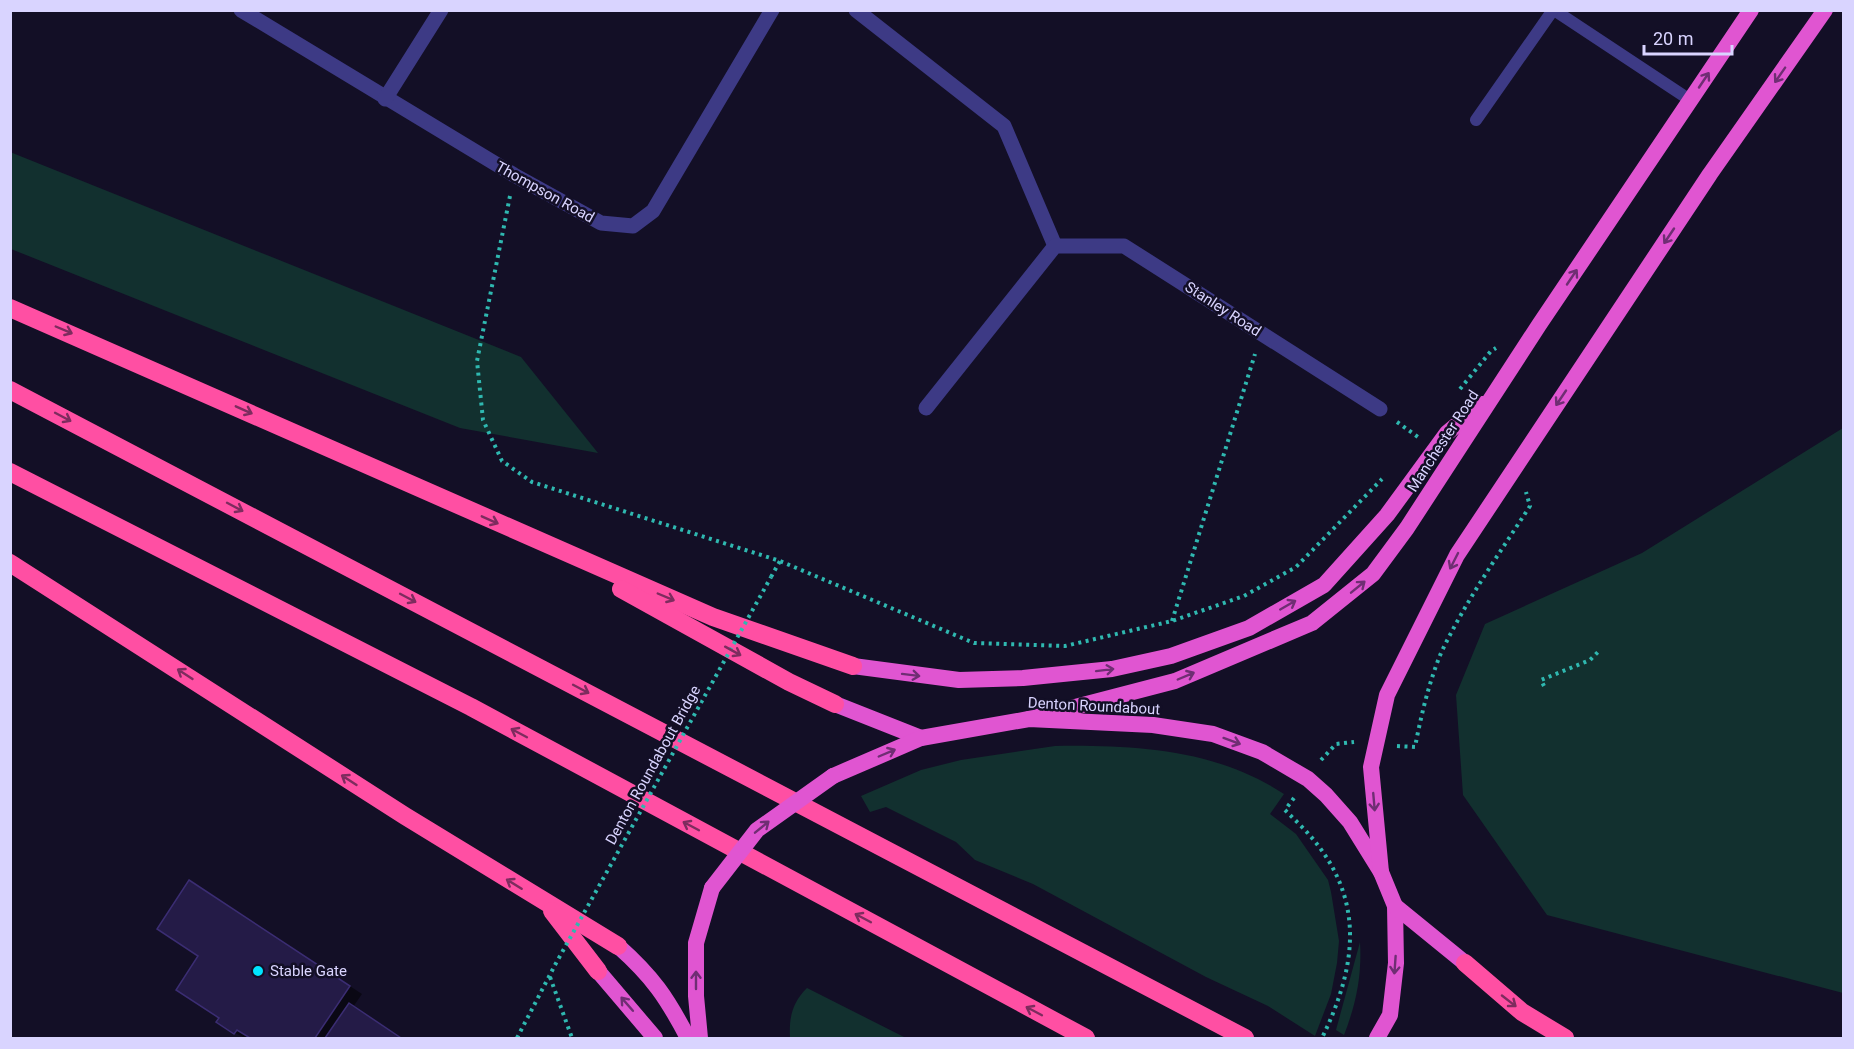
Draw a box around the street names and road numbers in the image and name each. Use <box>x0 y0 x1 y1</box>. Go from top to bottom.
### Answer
street label: Thompson Road <box>493 157 597 227</box>
street label: Stanley Road <box>1182 278 1264 340</box>
street label: Manchester Road <box>1403 387 1483 495</box>
street label: Denton Roundabout Bridge <box>602 682 704 848</box>
street label: Denton Roundabout <box>1027 694 1161 718</box>

